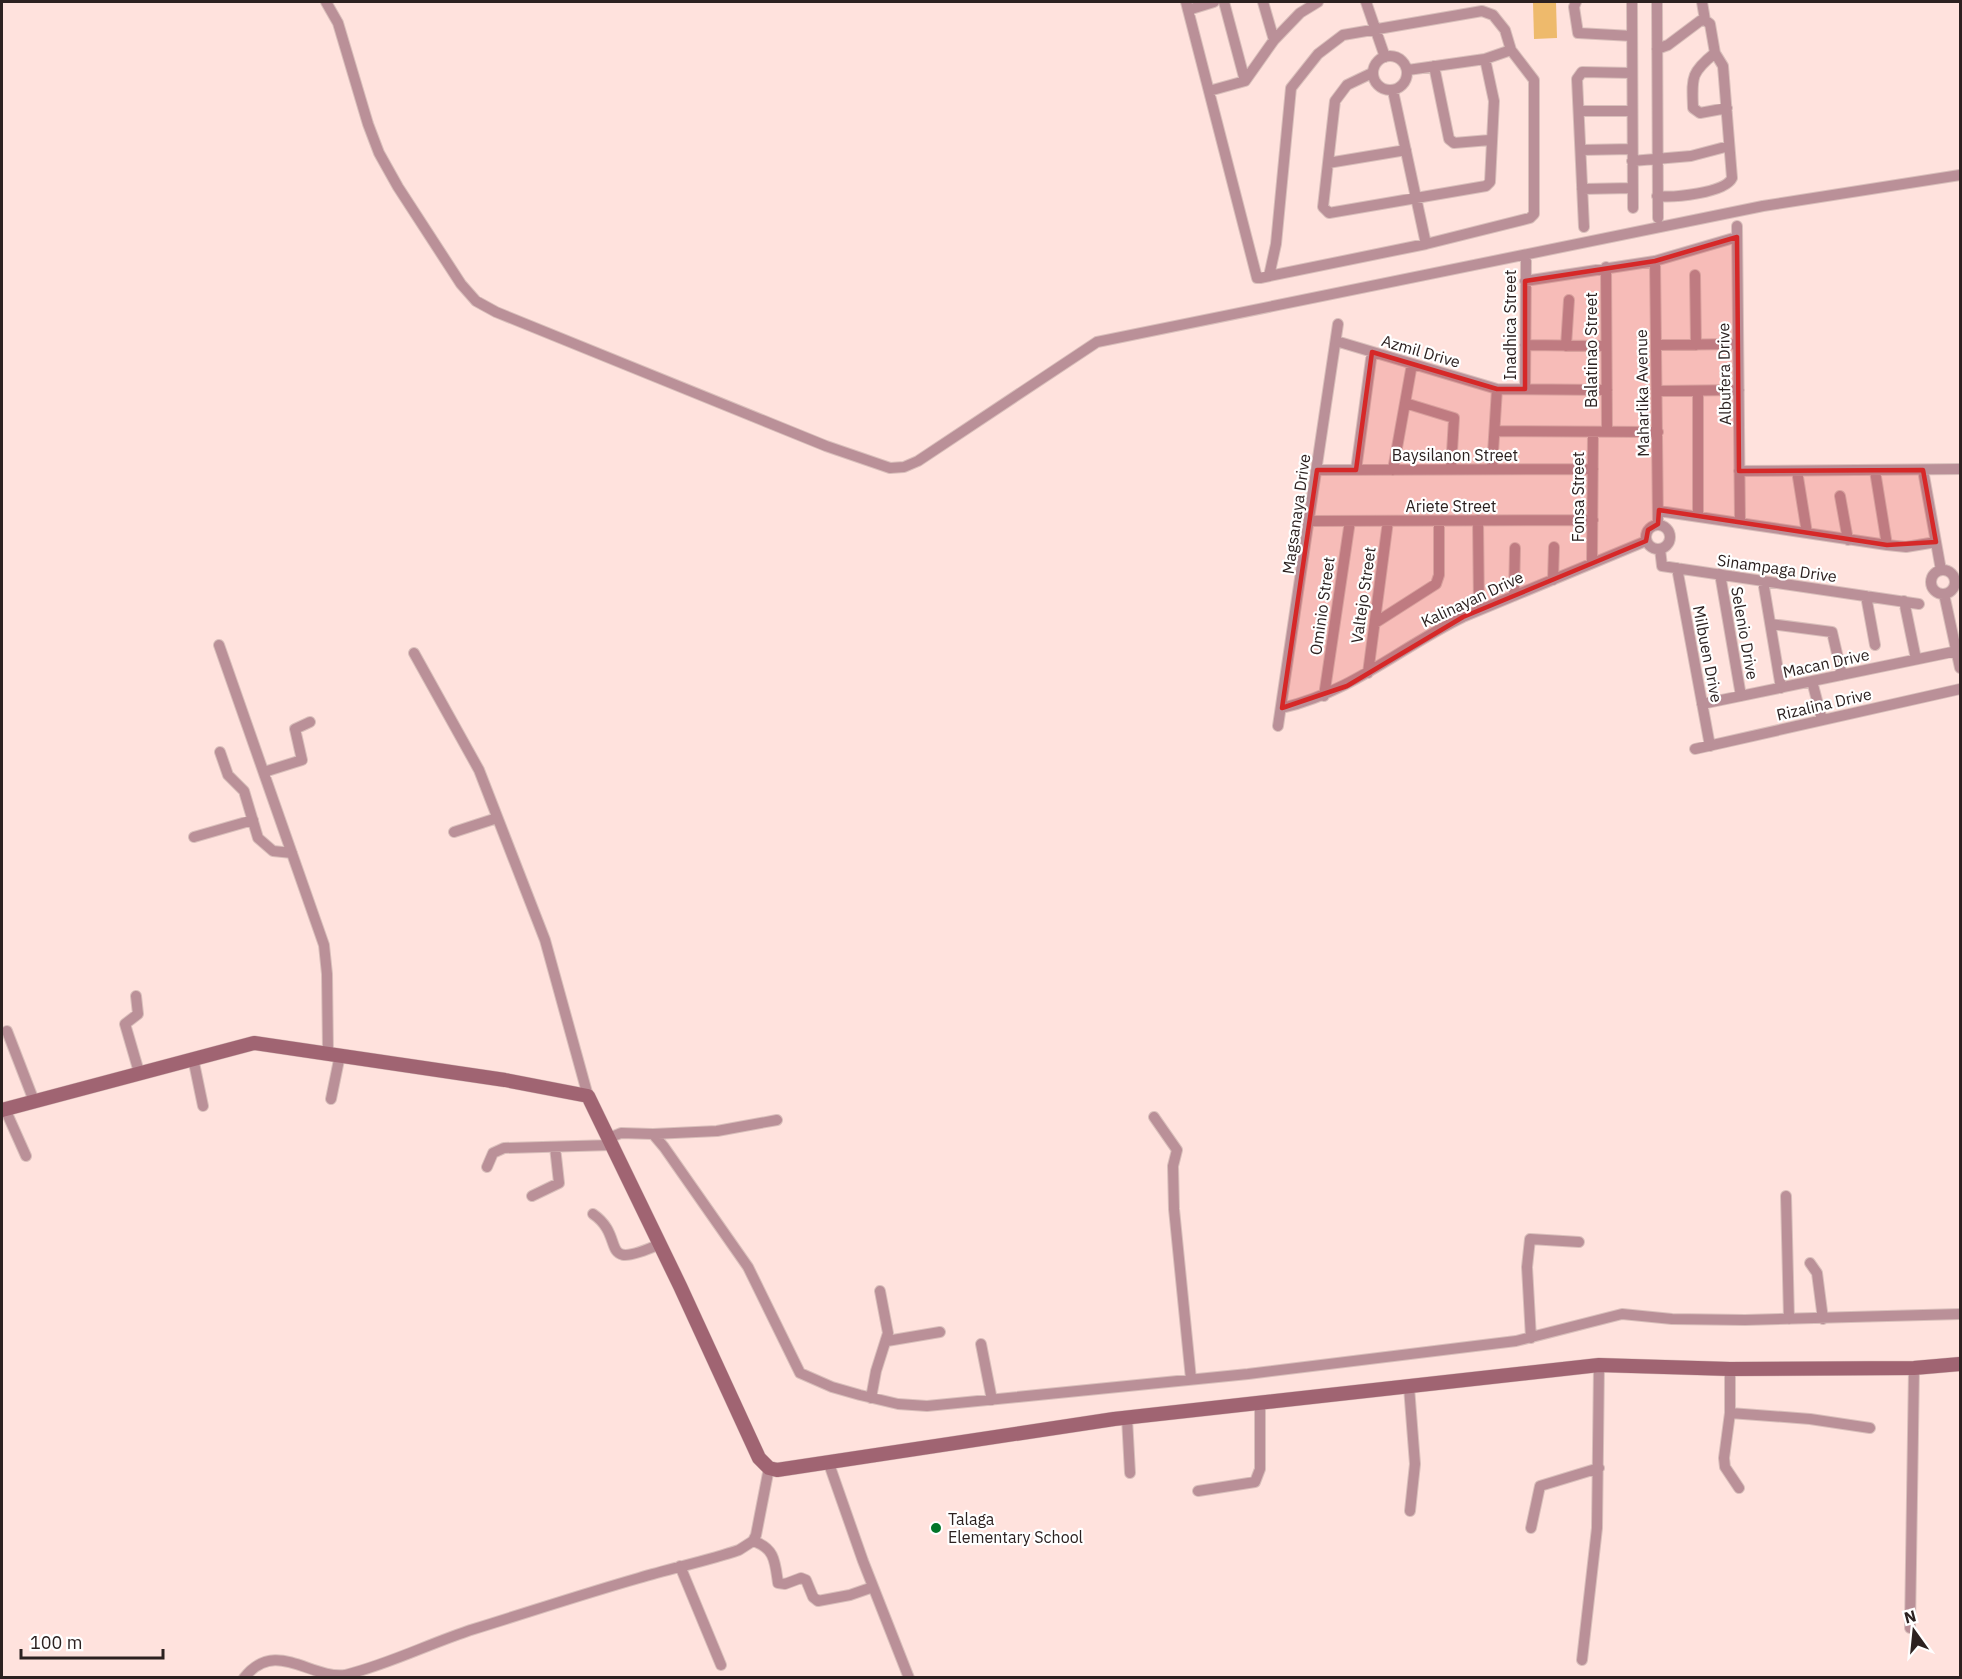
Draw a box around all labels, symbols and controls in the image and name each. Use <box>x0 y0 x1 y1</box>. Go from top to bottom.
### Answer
street label: Inadhica Street <box>1500 270 1520 380</box>
street label: Balatinao Street <box>1581 292 1601 408</box>
street label: Albufera Drive <box>1713 323 1735 425</box>
street label: Maharlika Avenue <box>1631 329 1653 457</box>
street label: Azmil Drive <box>1379 330 1463 372</box>
street label: Baysilanon Street <box>1392 445 1518 465</box>
street label: Magsanaya Drive <box>1278 452 1314 575</box>
street label: Fonsa Street <box>1568 452 1588 542</box>
street label: Ariete Street <box>1406 496 1496 516</box>
street label: Valtejo Street <box>1346 546 1380 644</box>
street label: Sinampaga Drive <box>1716 550 1838 586</box>
street label: Ominio Street <box>1305 556 1339 656</box>
street label: Kalinayan Drive <box>1418 566 1527 631</box>
street label: Selenio Drive <box>1727 585 1763 681</box>
street label: Milbuen Drive <box>1689 604 1727 704</box>
street label: Macan Drive <box>1781 644 1871 682</box>
street label: Rizalina Drive <box>1774 683 1874 725</box>
place label: Talaga Elementary School <box>948 1509 1083 1547</box>
marker: Talaga Elementary School <box>929 1521 943 1535</box>
north arrow <box>1884 1601 1944 1661</box>
text: N <box>1902 1605 1918 1628</box>
scale bar <box>21 1622 164 1660</box>
text: 100 m <box>30 1631 82 1654</box>

